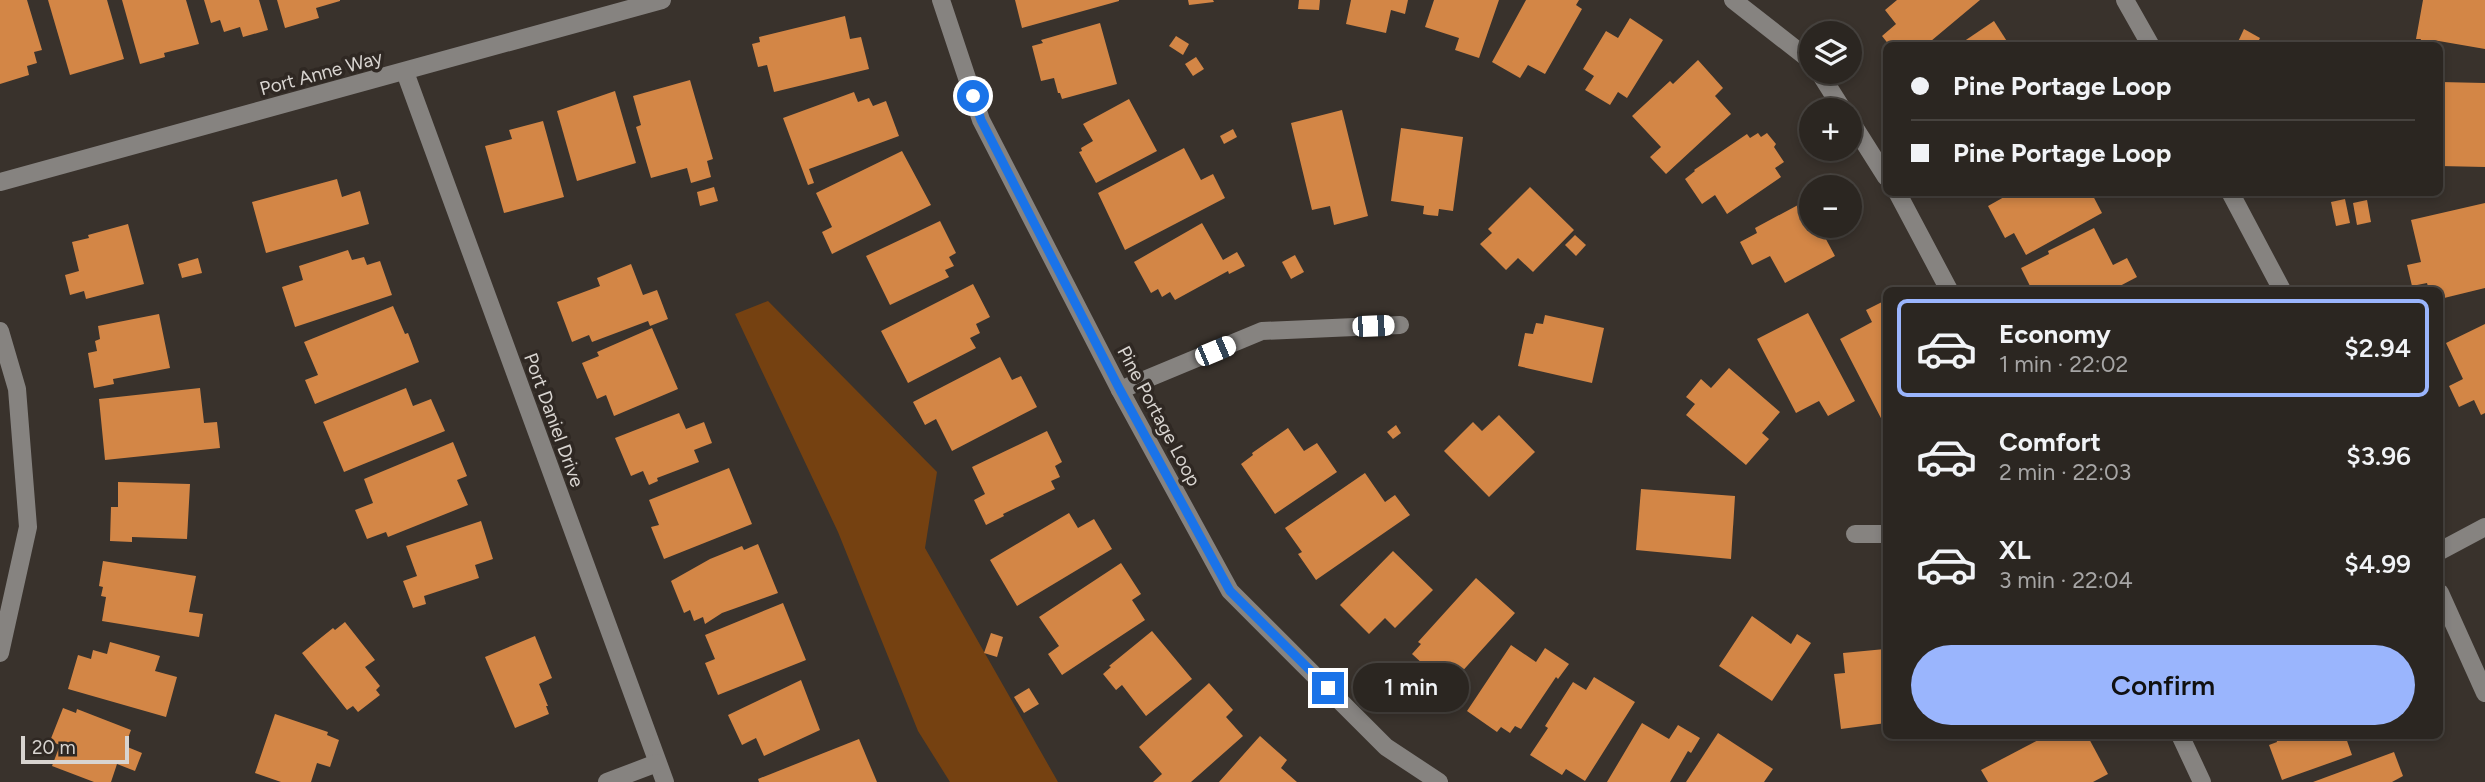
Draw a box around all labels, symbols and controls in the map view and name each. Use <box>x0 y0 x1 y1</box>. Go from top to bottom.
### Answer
map controls <box>1799 21 1862 238</box>
button: layers <box>1799 21 1862 84</box>
street label: Port Anne Way <box>257 46 385 100</box>
text: Pine Portage Loop <box>1953 70 2171 102</box>
route start <box>957 80 989 112</box>
button: + <box>1799 98 1862 161</box>
text: Pine Portage Loop <box>1953 137 2171 169</box>
button: − <box>1799 175 1862 238</box>
car <box>1352 315 1395 337</box>
icon: car <box>1915 317 1978 380</box>
text: Economy <box>1999 318 2111 350</box>
text: $2.94 <box>2344 332 2411 364</box>
car <box>1192 333 1239 369</box>
street label: Pine Portage Loop <box>1112 342 1206 490</box>
street label: Port Daniel Drive <box>519 350 589 490</box>
text: 1 min · 22:02 <box>1999 350 2128 378</box>
icon: car <box>1915 425 1978 488</box>
text: Comfort <box>1999 426 2101 458</box>
text: $3.96 <box>2346 440 2411 472</box>
text: 2 min · 22:03 <box>1999 458 2131 486</box>
icon: car <box>1915 533 1978 596</box>
text: XL <box>1999 534 2031 566</box>
text: $4.99 <box>2344 548 2411 580</box>
text: 3 min · 22:04 <box>1999 566 2133 594</box>
button: Confirm <box>1911 645 2415 725</box>
callout: 1 min <box>1352 664 1468 712</box>
route end <box>1312 672 1344 704</box>
text: 1 min <box>1384 673 1438 701</box>
scale bar <box>21 733 130 765</box>
text: 20 m <box>32 736 76 759</box>

